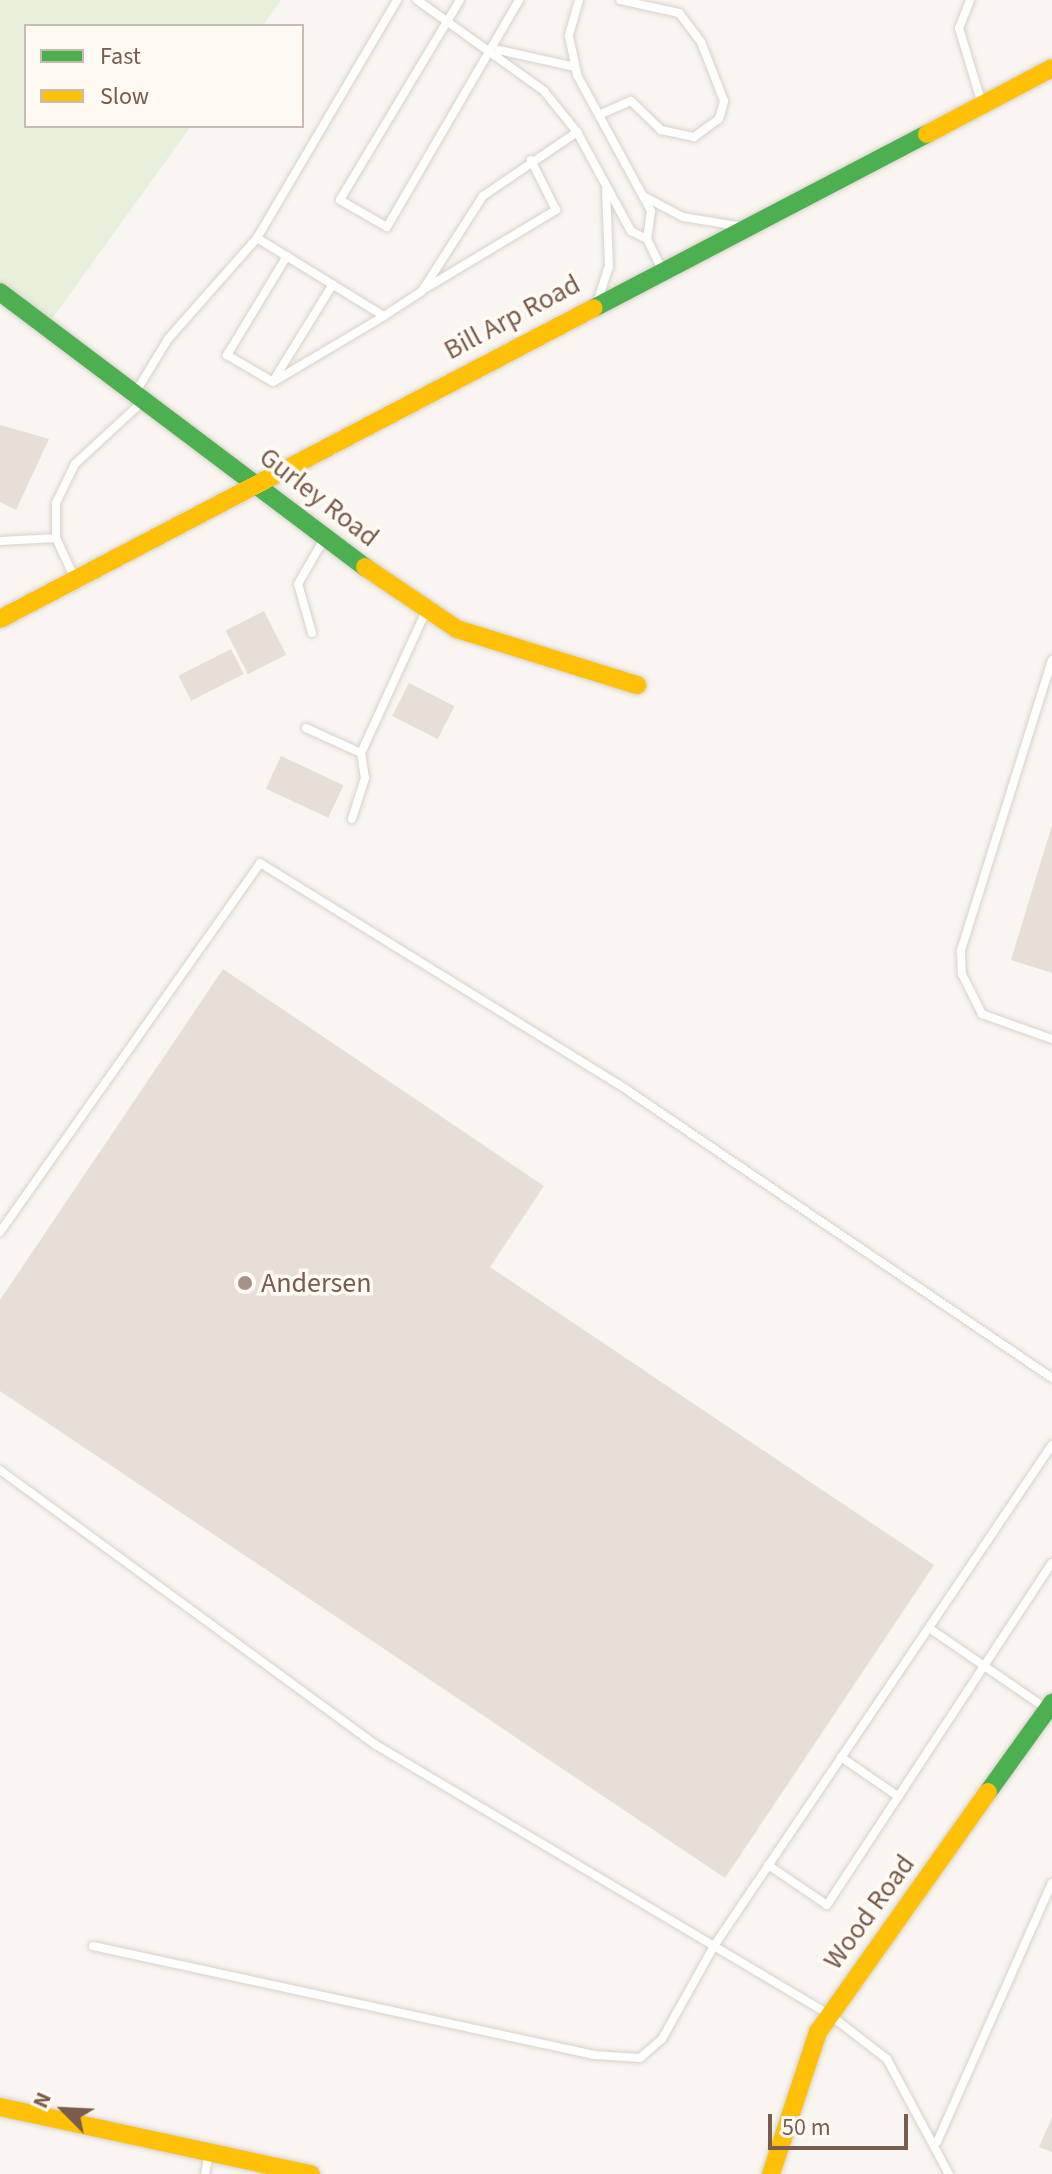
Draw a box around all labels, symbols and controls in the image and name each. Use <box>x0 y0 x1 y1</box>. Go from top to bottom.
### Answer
legend <box>24 24 304 128</box>
text: Fast <box>100 39 141 74</box>
text: Slow <box>100 79 149 114</box>
street label: Bill Arp Road <box>438 267 586 367</box>
street label: Gurley Road <box>253 440 385 554</box>
place label: Andersen <box>261 1266 371 1300</box>
marker: Andersen <box>236 1274 254 1292</box>
street label: Wood Road <box>816 1848 922 1976</box>
north arrow <box>24 2070 104 2150</box>
text: N <box>24 2087 60 2113</box>
scale bar <box>772 2098 912 2148</box>
text: 50 m <box>782 2110 831 2145</box>

